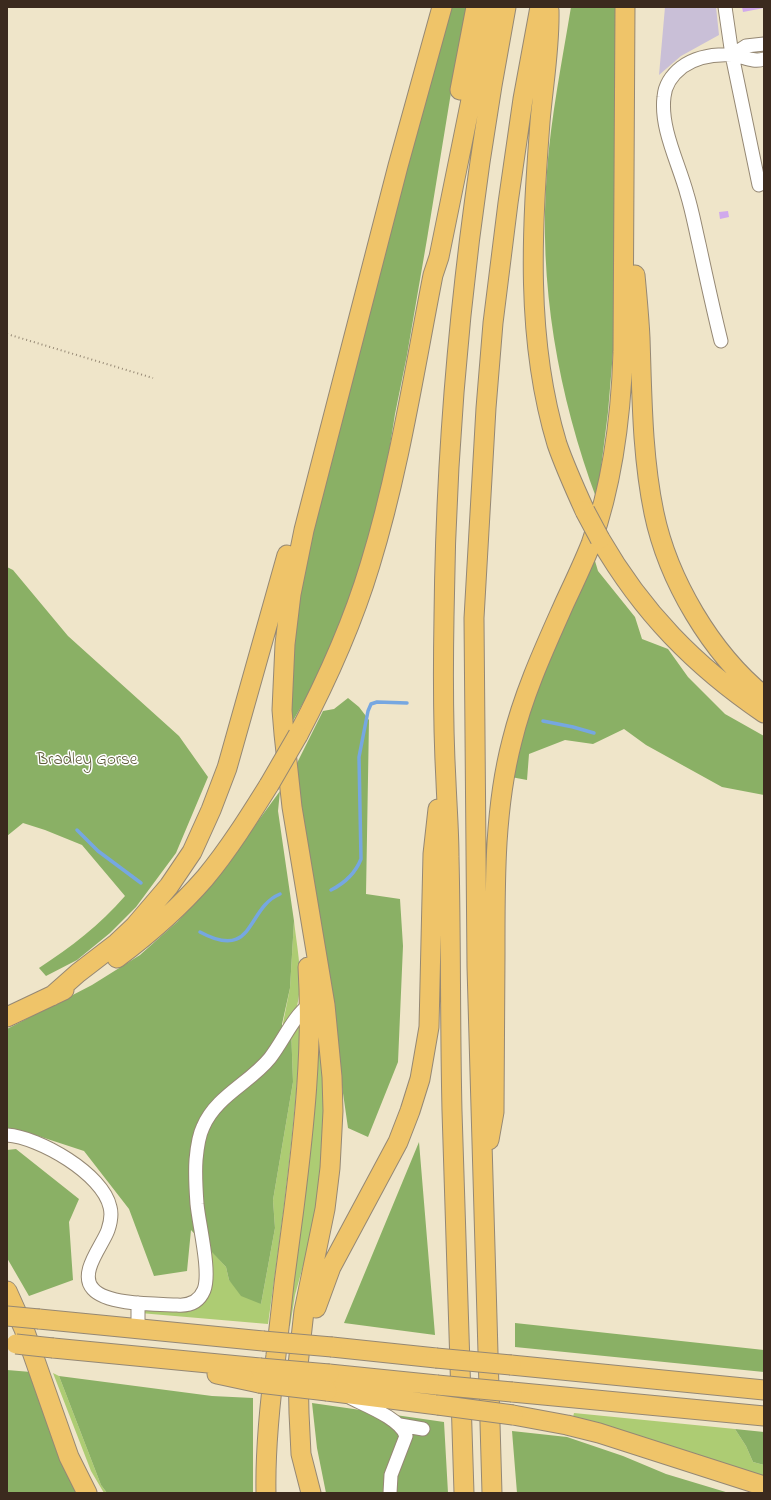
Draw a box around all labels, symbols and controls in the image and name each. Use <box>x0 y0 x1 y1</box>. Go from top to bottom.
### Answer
park label: Bradley Gorse <box>37 751 137 771</box>

